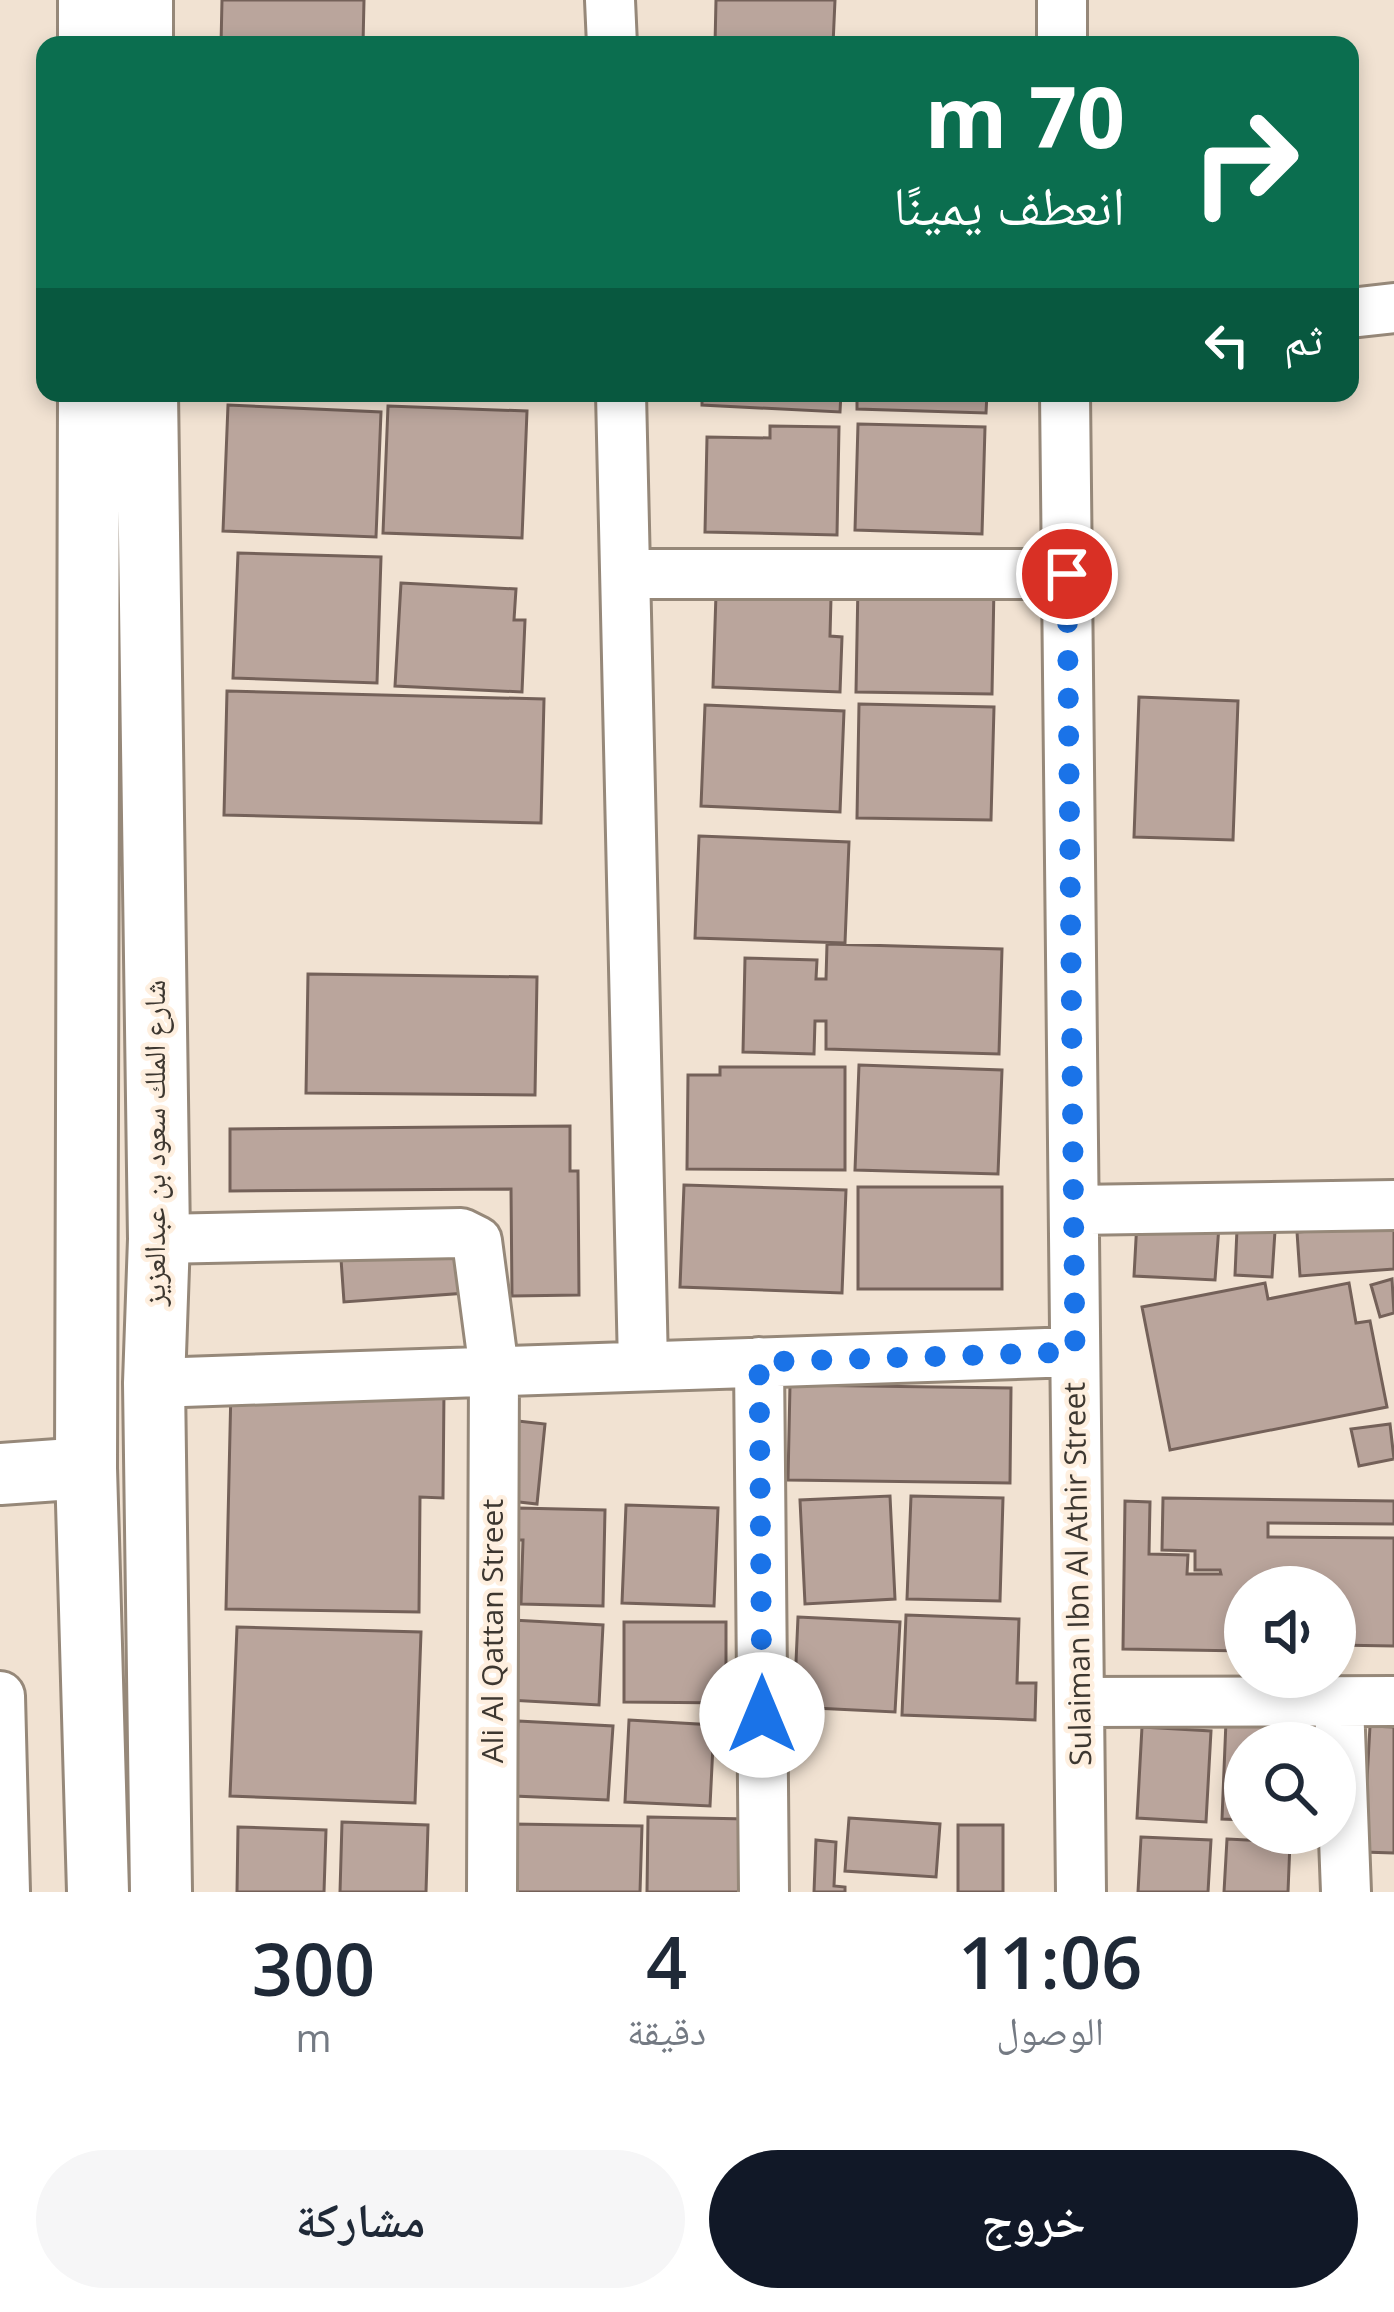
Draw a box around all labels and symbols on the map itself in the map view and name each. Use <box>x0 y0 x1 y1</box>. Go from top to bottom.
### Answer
pin <box>1016 523 1118 625</box>
street label: شارع الملك سعود بن عبدالعزيز <box>133 980 174 1307</box>
street label: Sulaiman Ibn Al Athir Street <box>1053 1382 1100 1766</box>
street label: Ali Al Qattan Street <box>471 1499 512 1763</box>
position arrow <box>699 1652 825 1778</box>

